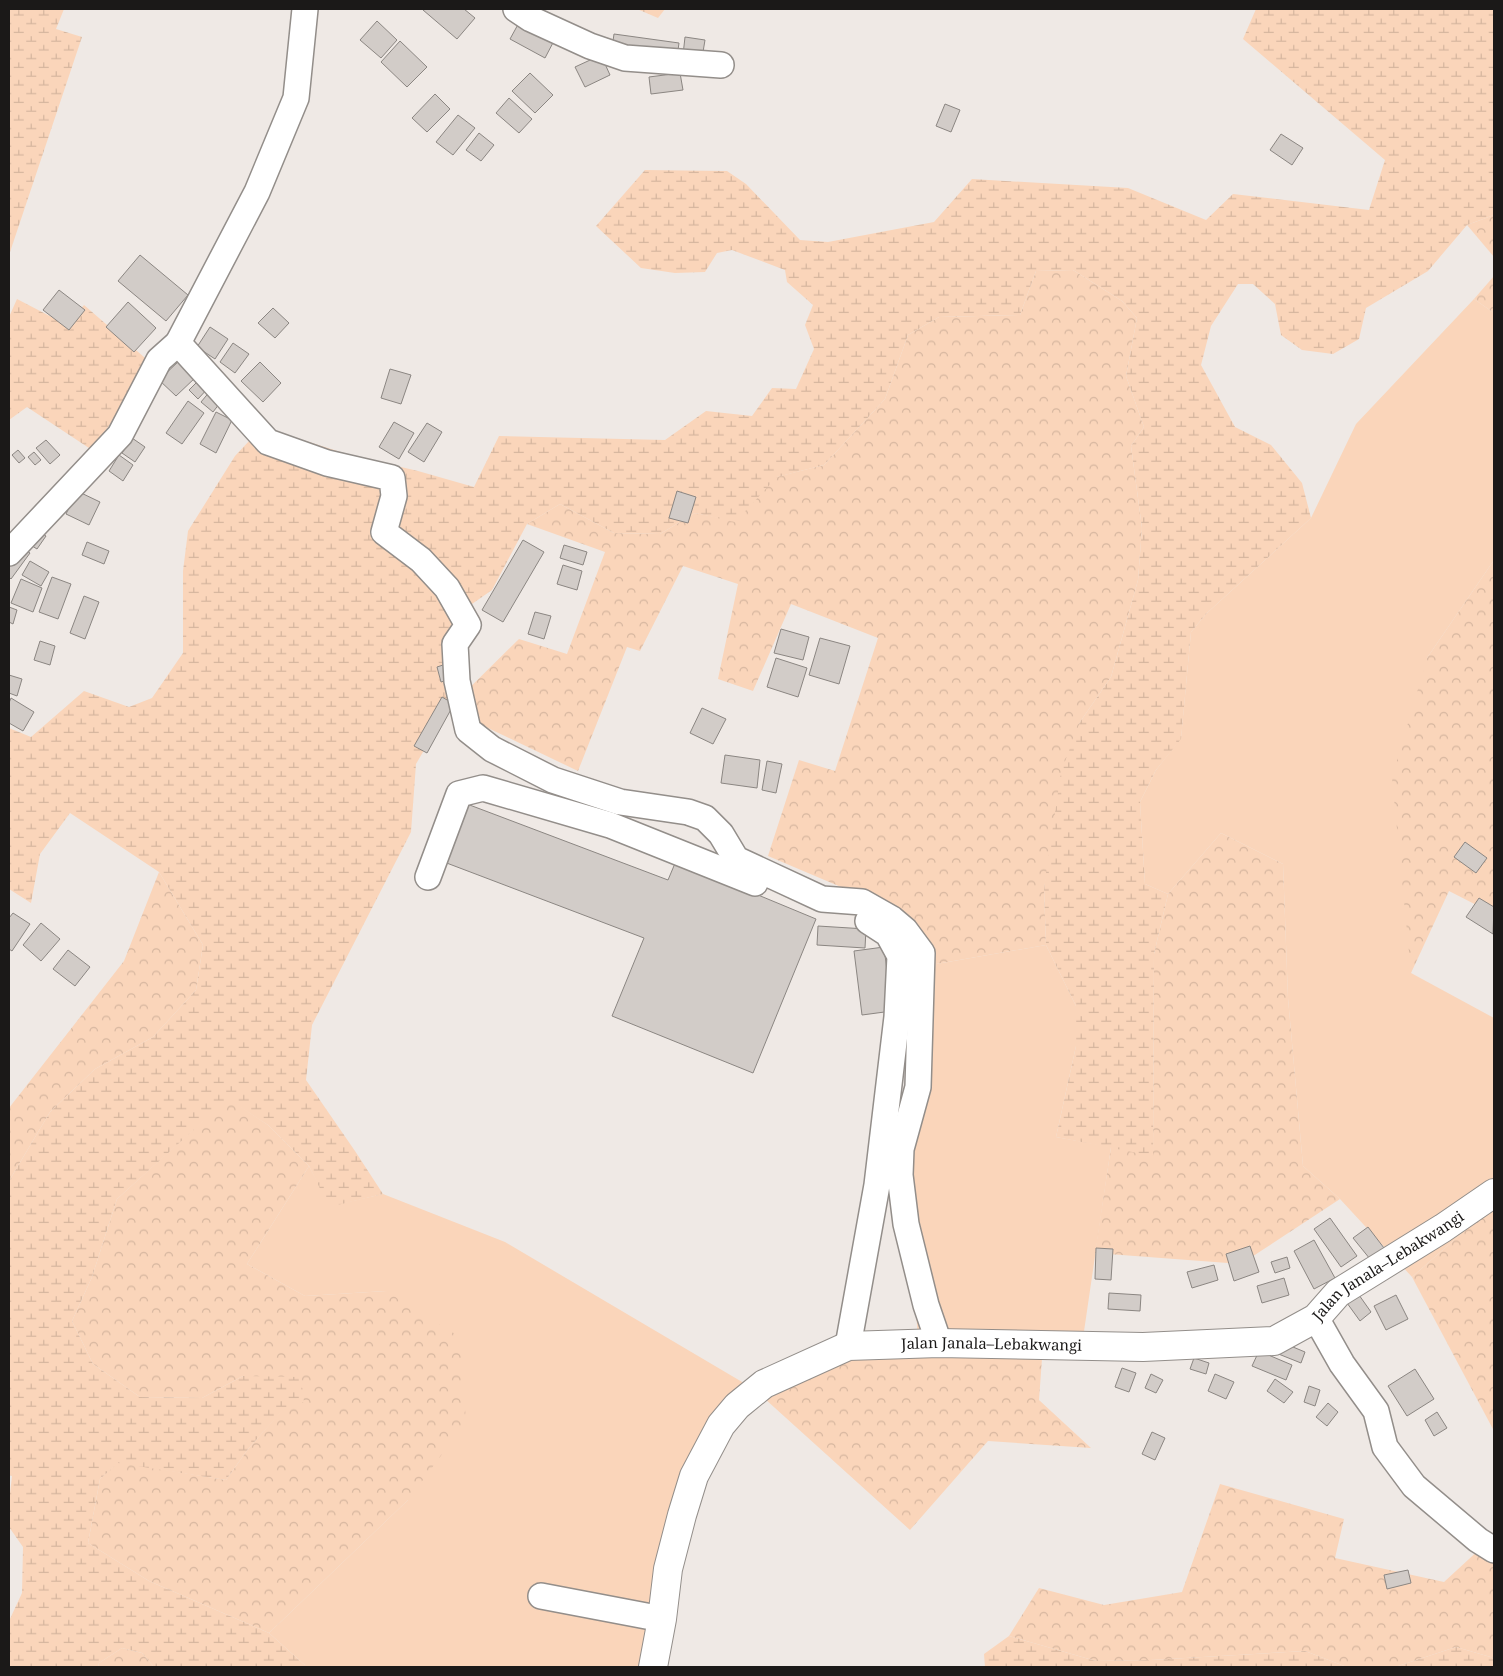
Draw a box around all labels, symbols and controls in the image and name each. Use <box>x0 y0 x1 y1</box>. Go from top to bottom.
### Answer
street label: Jalan Janala–Lebakwangi <box>1306 1206 1467 1325</box>
street label: Jalan Janala–Lebakwangi <box>900 1332 1082 1355</box>

